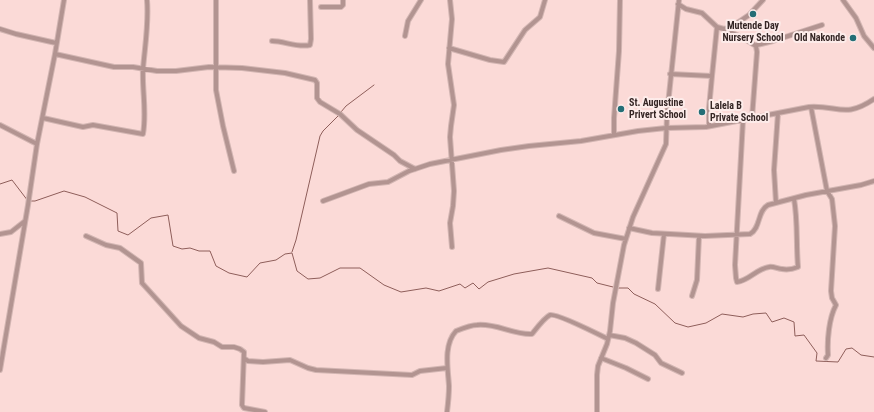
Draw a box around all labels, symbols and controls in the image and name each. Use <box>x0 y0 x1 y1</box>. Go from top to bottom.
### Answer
marker: Mutende Day Nursery School <box>748 9 758 19</box>
place label: Mutende Day Nursery School <box>722 20 784 44</box>
place label: Old Nakonde <box>794 32 845 44</box>
marker: Old Nakonde <box>848 33 858 43</box>
place label: St. Augustine Privert School <box>629 97 686 120</box>
place label: Lalela B Private School <box>710 100 768 124</box>
marker: St. Augustine Privert School <box>616 104 626 114</box>
marker: Lalela B Private School <box>697 107 707 117</box>

